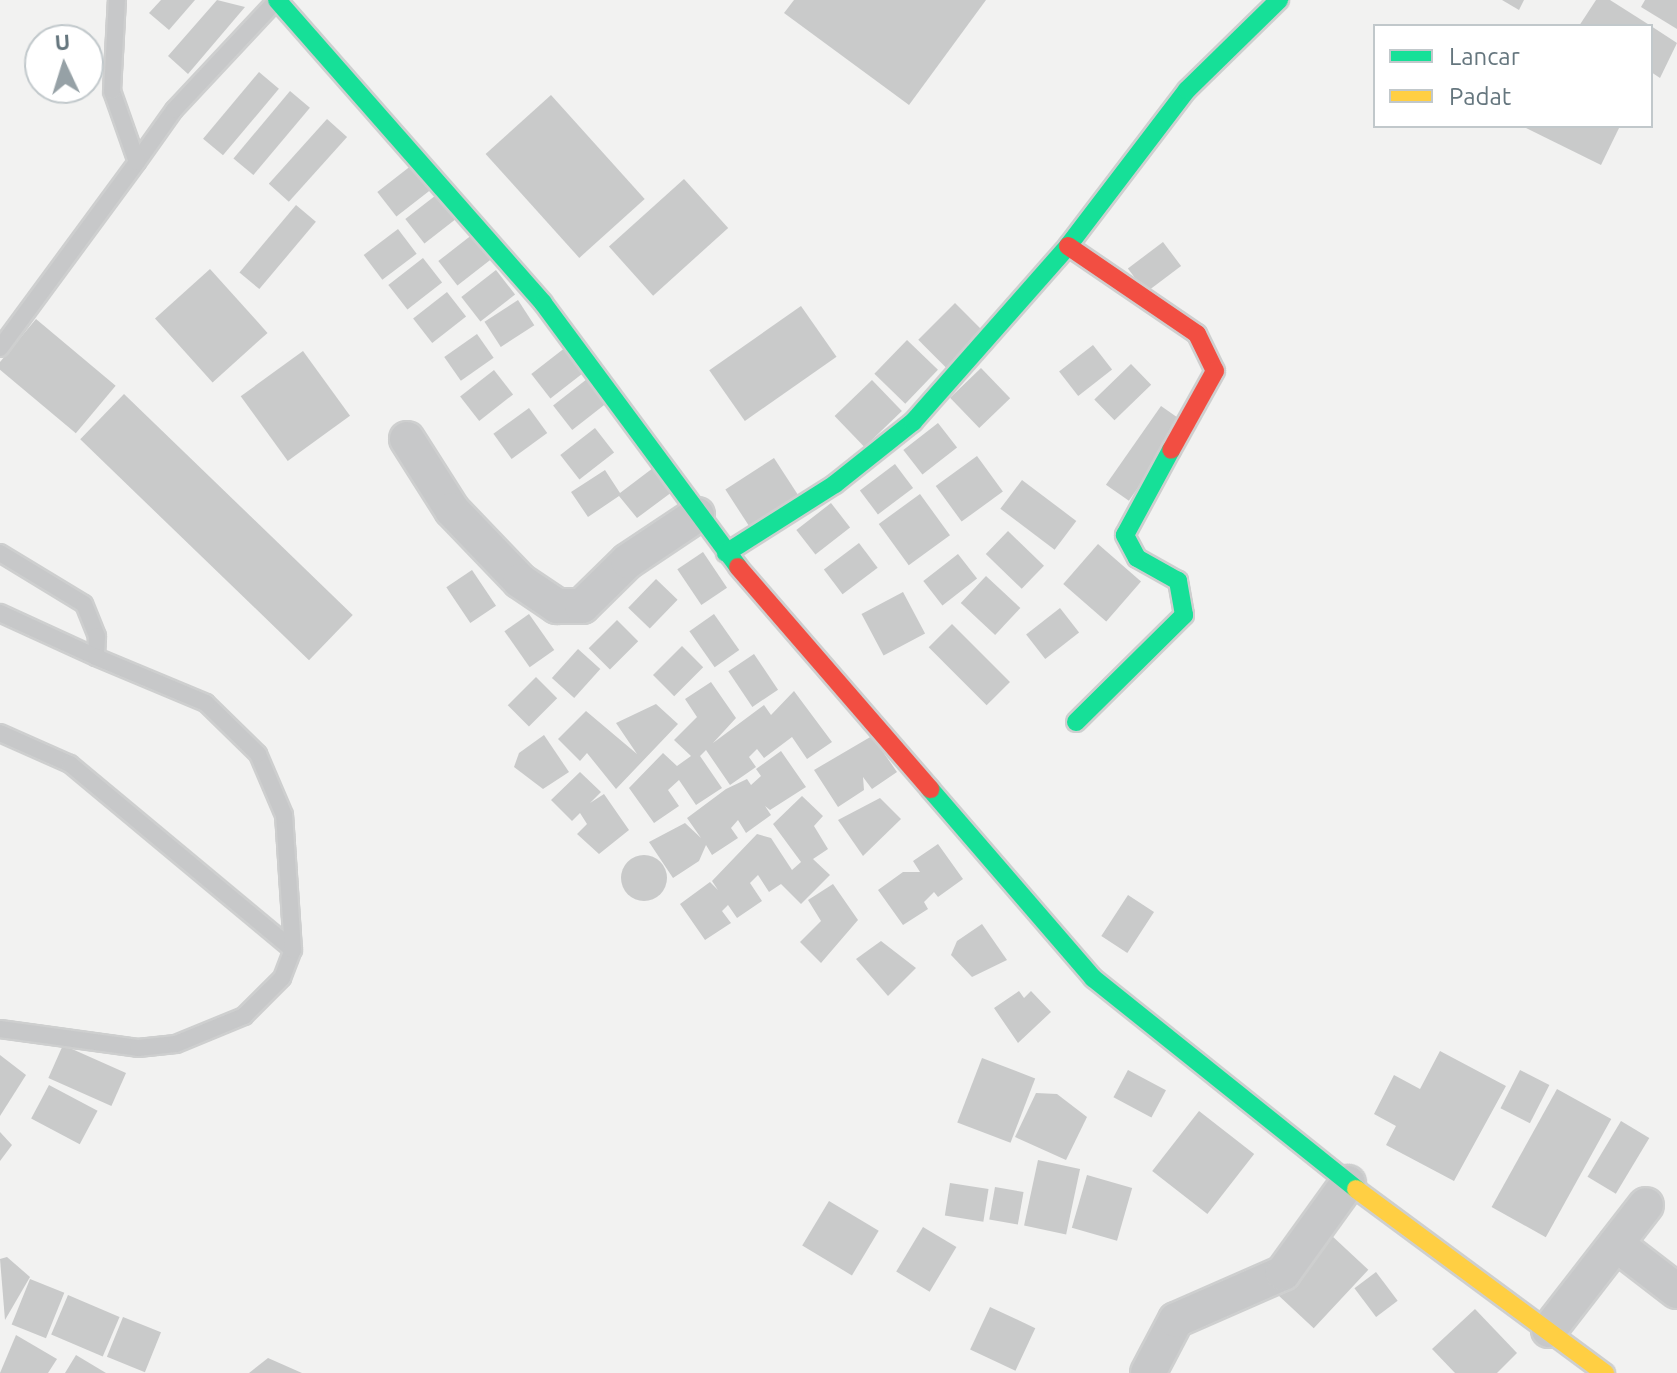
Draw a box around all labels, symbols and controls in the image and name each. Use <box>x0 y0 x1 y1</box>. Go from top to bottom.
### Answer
north arrow <box>24 24 104 104</box>
legend <box>1373 24 1653 128</box>
text: U <box>54 29 71 55</box>
text: Lancar <box>1449 43 1520 70</box>
text: Padat <box>1449 83 1511 110</box>

